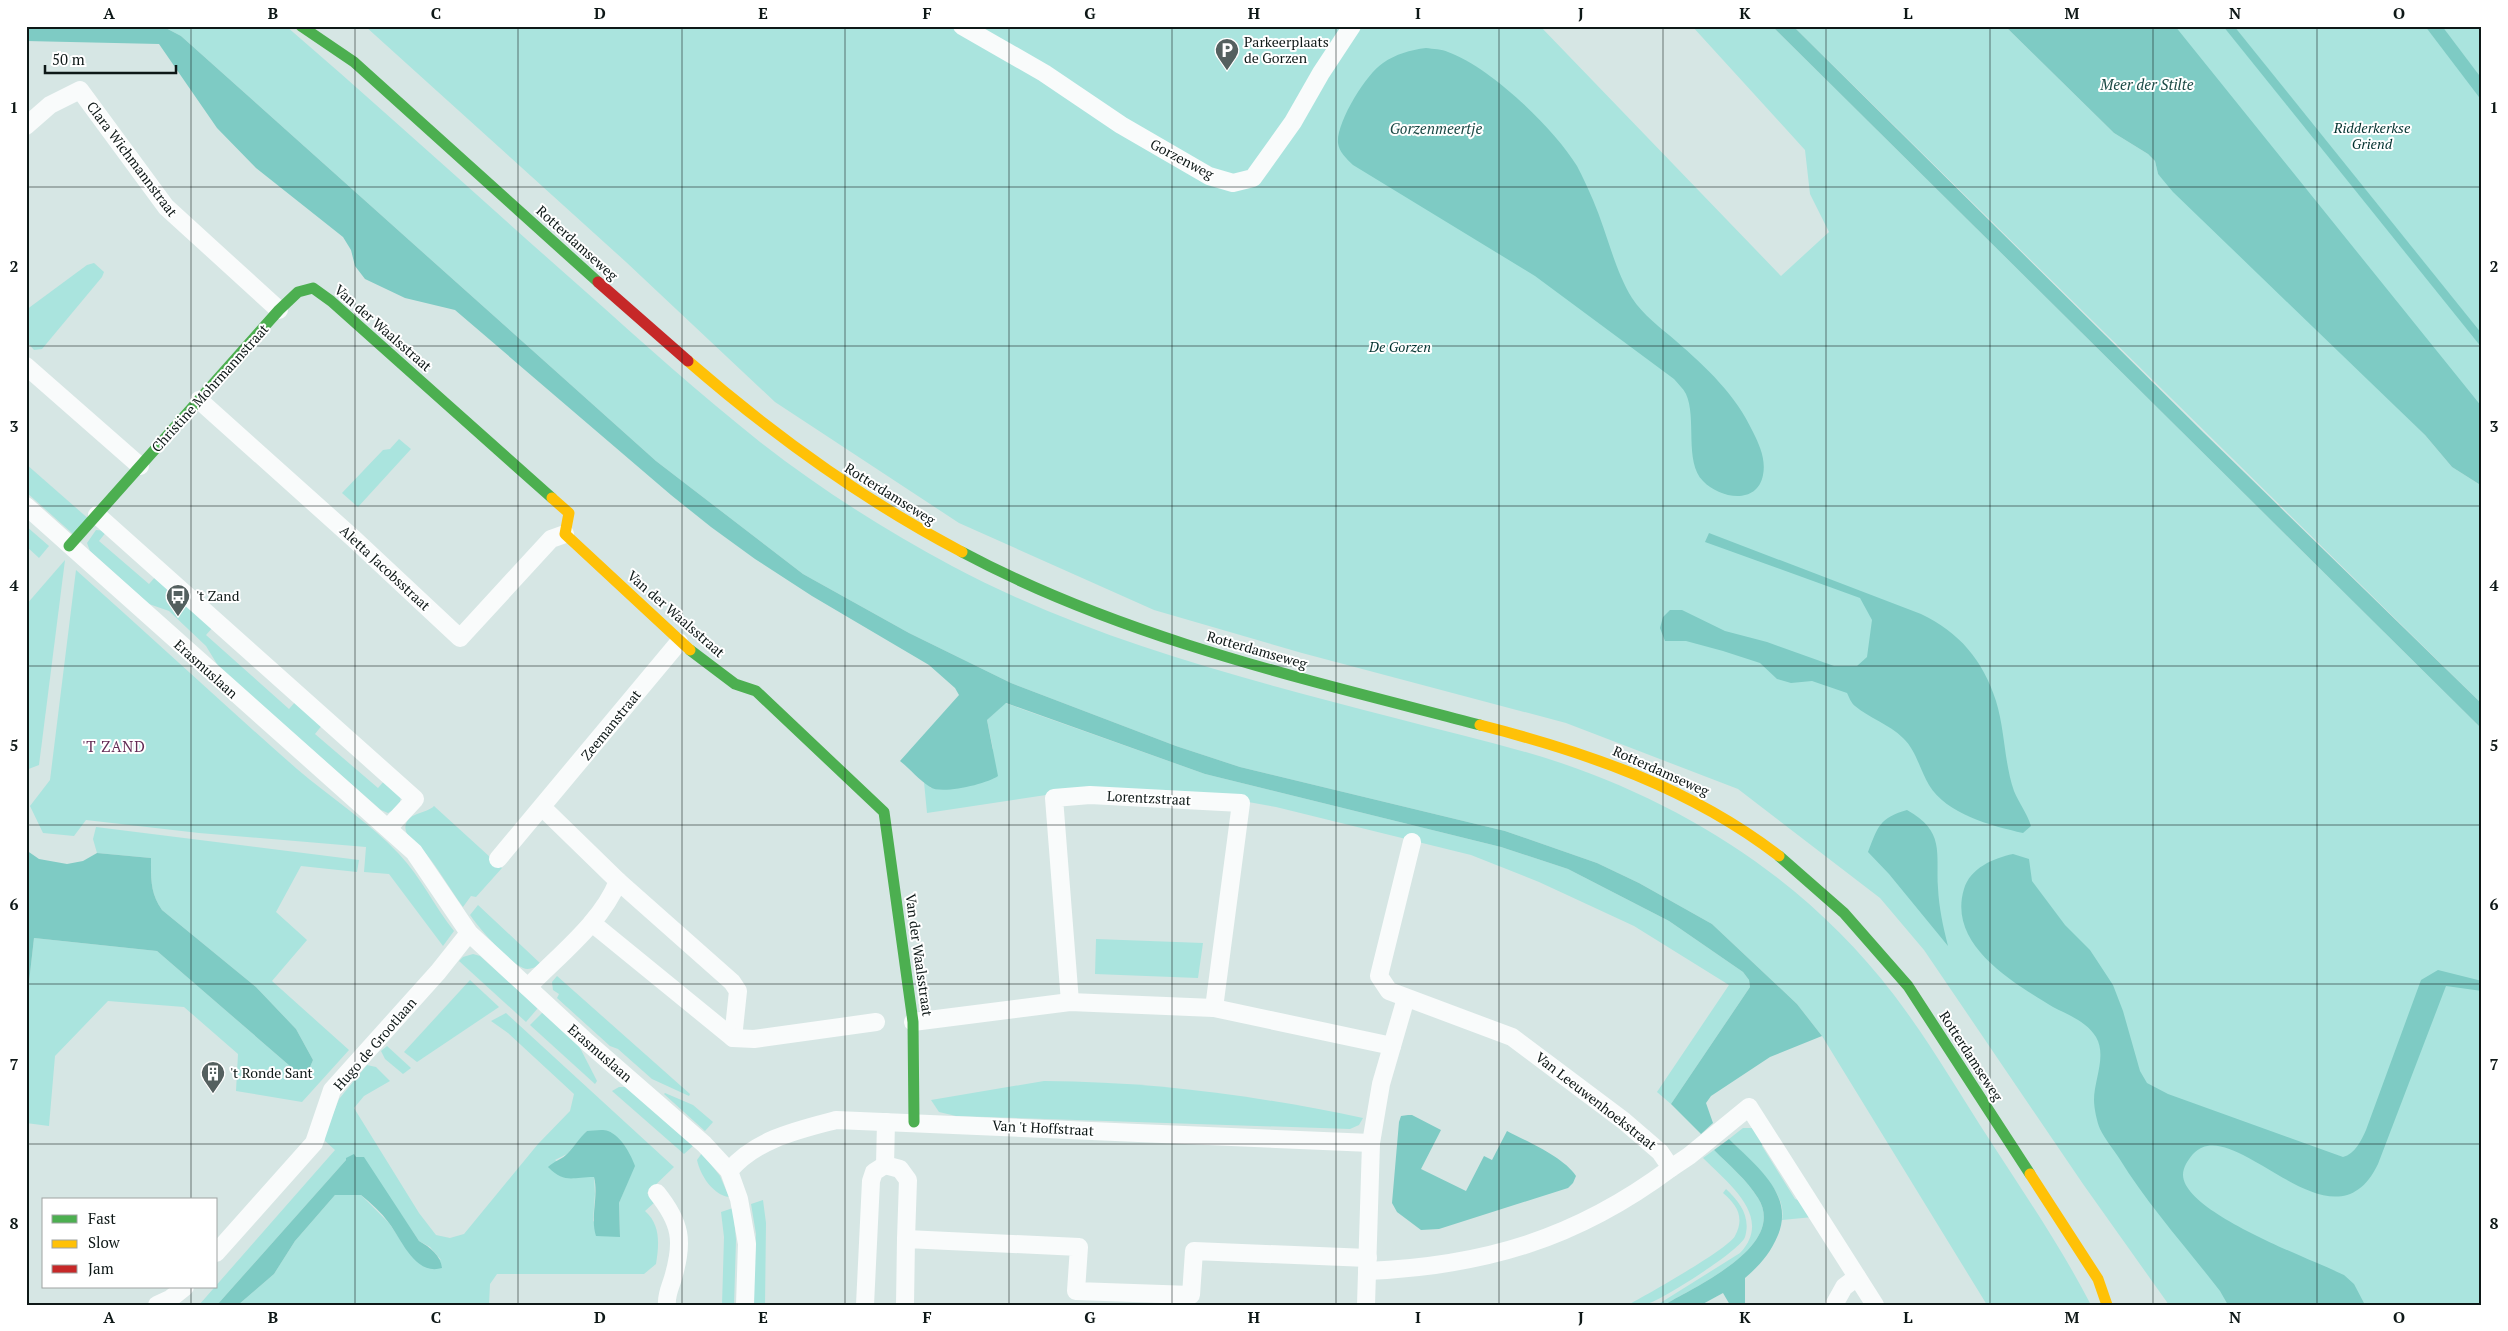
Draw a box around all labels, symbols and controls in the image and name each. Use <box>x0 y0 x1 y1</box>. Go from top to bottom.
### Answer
text: A <box>103 2 115 24</box>
text: B <box>268 2 278 24</box>
text: C <box>431 2 441 24</box>
text: D <box>594 2 606 24</box>
text: E <box>758 2 768 24</box>
text: F <box>922 2 932 24</box>
text: G <box>1084 2 1096 24</box>
text: H <box>1248 2 1260 24</box>
text: I <box>1415 2 1421 24</box>
text: J <box>1578 2 1584 24</box>
text: K <box>1739 2 1751 24</box>
text: L <box>1903 2 1913 24</box>
text: M <box>2065 2 2080 24</box>
text: N <box>2229 2 2241 24</box>
text: O <box>2393 2 2405 24</box>
place label: Parkeerplaats de Gorzen <box>1244 32 1329 67</box>
parking icon: Parkeerplaats de Gorzen <box>1214 37 1240 71</box>
scale bar <box>45 42 176 74</box>
text: 50 m <box>52 49 85 69</box>
water label: Meer der Stilte <box>2099 74 2194 94</box>
text: 1 <box>9 96 19 118</box>
text: 1 <box>2489 96 2499 118</box>
street label: Clara Wichmannstraat <box>83 97 183 221</box>
water label: Gorzenmeertje <box>1390 118 1482 138</box>
park label: Ridderkerkse Griend <box>2333 118 2411 153</box>
street label: Gorzenweg <box>1147 134 1218 183</box>
street label: Rotterdamseweg <box>533 201 623 285</box>
text: 2 <box>9 255 19 277</box>
text: 2 <box>2489 255 2499 277</box>
street label: Van der Waalsstraat <box>331 280 437 376</box>
street label: Christine Mohrmannstraat <box>147 319 273 456</box>
park label: De Gorzen <box>1368 337 1431 356</box>
text: 3 <box>9 415 19 437</box>
text: 3 <box>2489 415 2499 437</box>
street label: Rotterdamseweg <box>841 458 940 529</box>
street label: Aletta Jacobsstraat <box>336 521 435 615</box>
street label: Van der Waalsstraat <box>624 566 730 662</box>
text: 4 <box>9 574 19 596</box>
text: 4 <box>2489 574 2499 596</box>
bus stop icon: 't Zand <box>165 583 191 617</box>
place label: 't Zand <box>196 586 240 605</box>
street label: Rotterdamseweg <box>1205 626 1310 673</box>
street label: Erasmuslaan <box>170 635 243 703</box>
street label: Zeemanstraat <box>576 685 645 764</box>
text: 5 <box>9 734 19 756</box>
text: 5 <box>2489 734 2499 756</box>
district label: 'T ZAND <box>82 736 146 756</box>
street label: Rotterdamseweg <box>1610 741 1713 801</box>
street label: Lorentzstraat <box>1107 786 1192 809</box>
text: 6 <box>9 893 19 915</box>
street label: Van der Waalsstraat <box>902 893 938 1018</box>
text: 6 <box>2489 893 2499 915</box>
street label: Hugo de Grootlaan <box>329 993 421 1094</box>
street label: Rotterdamseweg <box>1935 1007 2008 1105</box>
street label: Erasmuslaan <box>564 1019 637 1086</box>
street label: Van Leeuwenhoekstraat <box>1532 1047 1661 1154</box>
text: 7 <box>9 1053 19 1075</box>
text: 7 <box>2489 1053 2499 1075</box>
building icon: 't Ronde Sant <box>200 1060 226 1094</box>
place label: 't Ronde Sant <box>230 1063 314 1082</box>
street label: Van 't Hoffstraat <box>992 1115 1095 1140</box>
legend <box>42 1198 218 1288</box>
text: Fast <box>88 1208 116 1228</box>
text: 8 <box>9 1212 19 1234</box>
text: 8 <box>2489 1212 2499 1234</box>
text: Slow <box>88 1232 121 1252</box>
text: Jam <box>88 1258 114 1278</box>
text: A <box>103 1306 115 1328</box>
text: B <box>268 1306 278 1328</box>
text: C <box>431 1306 441 1328</box>
text: D <box>594 1306 606 1328</box>
text: E <box>758 1306 768 1328</box>
text: F <box>922 1306 932 1328</box>
text: G <box>1084 1306 1096 1328</box>
text: H <box>1248 1306 1260 1328</box>
text: I <box>1415 1306 1421 1328</box>
text: J <box>1578 1306 1584 1328</box>
text: K <box>1739 1306 1751 1328</box>
text: L <box>1903 1306 1913 1328</box>
text: M <box>2065 1306 2080 1328</box>
text: N <box>2229 1306 2241 1328</box>
text: O <box>2393 1306 2405 1328</box>

